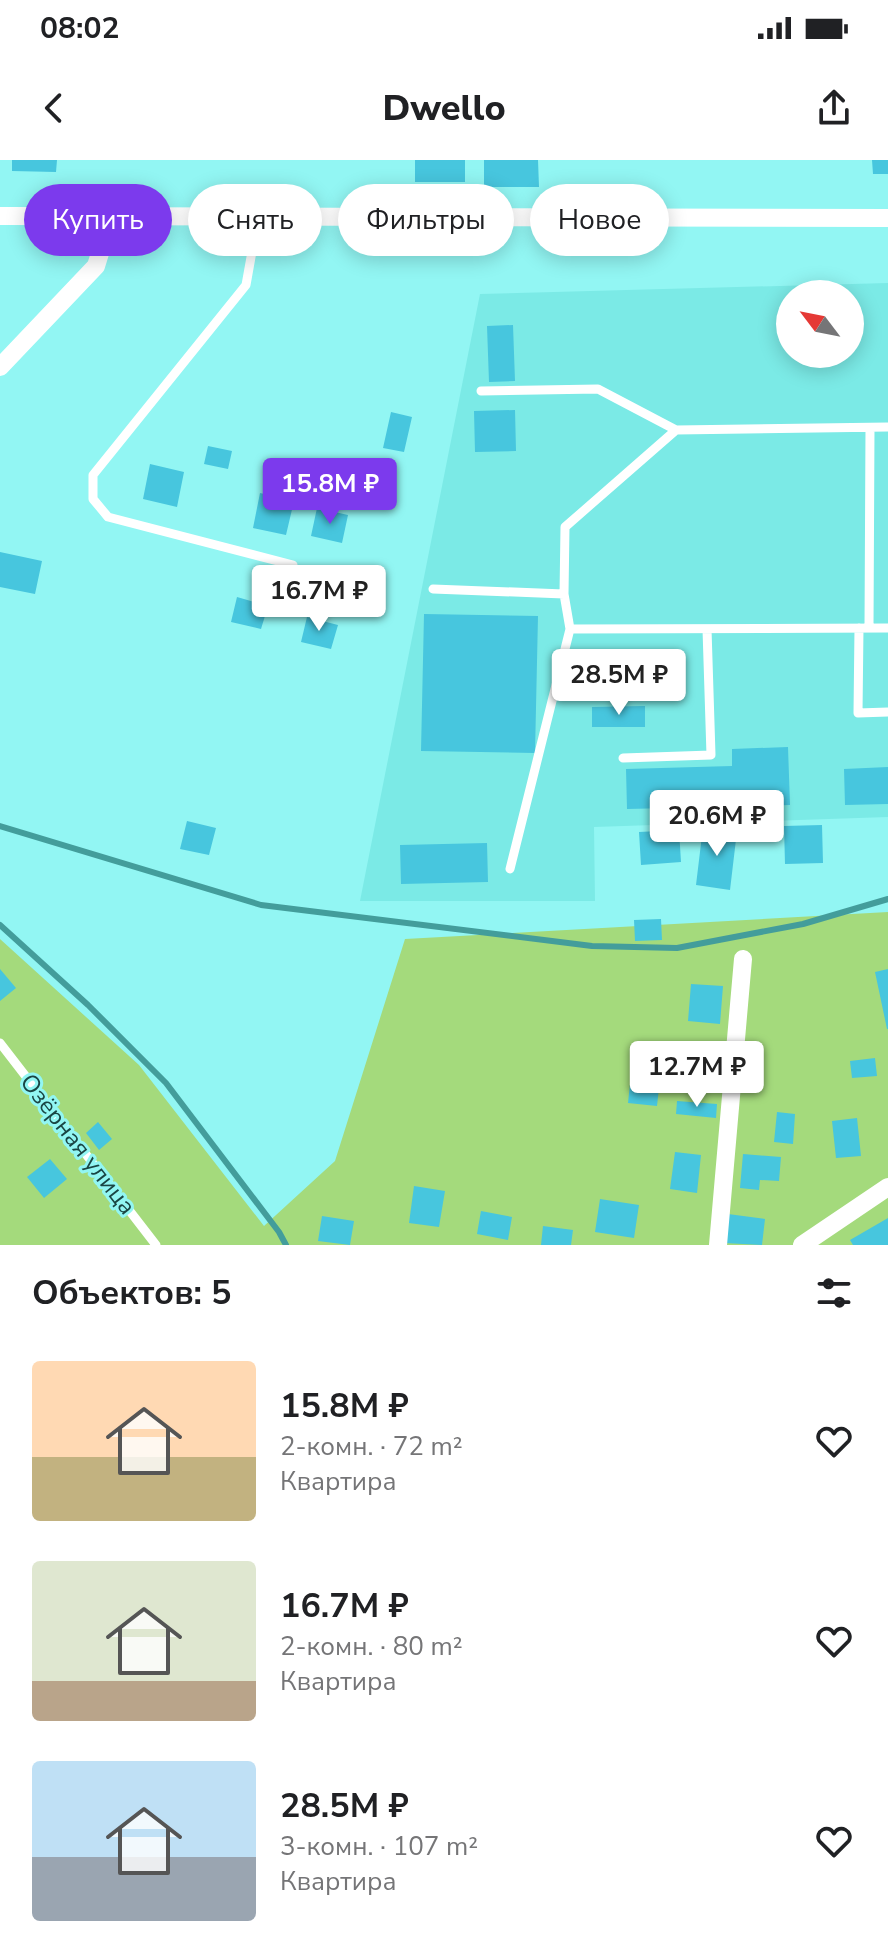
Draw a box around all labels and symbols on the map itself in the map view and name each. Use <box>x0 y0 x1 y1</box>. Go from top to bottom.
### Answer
north arrow <box>776 280 864 368</box>
pin: 15.8M ₽ <box>256 458 404 526</box>
pin: 16.7M ₽ <box>245 565 393 633</box>
pin: 28.5M ₽ <box>545 649 693 717</box>
pin: 20.6M ₽ <box>643 790 791 858</box>
pin: 12.7M ₽ <box>623 1041 771 1109</box>
street label: Озёрная улица <box>13 1067 143 1221</box>

